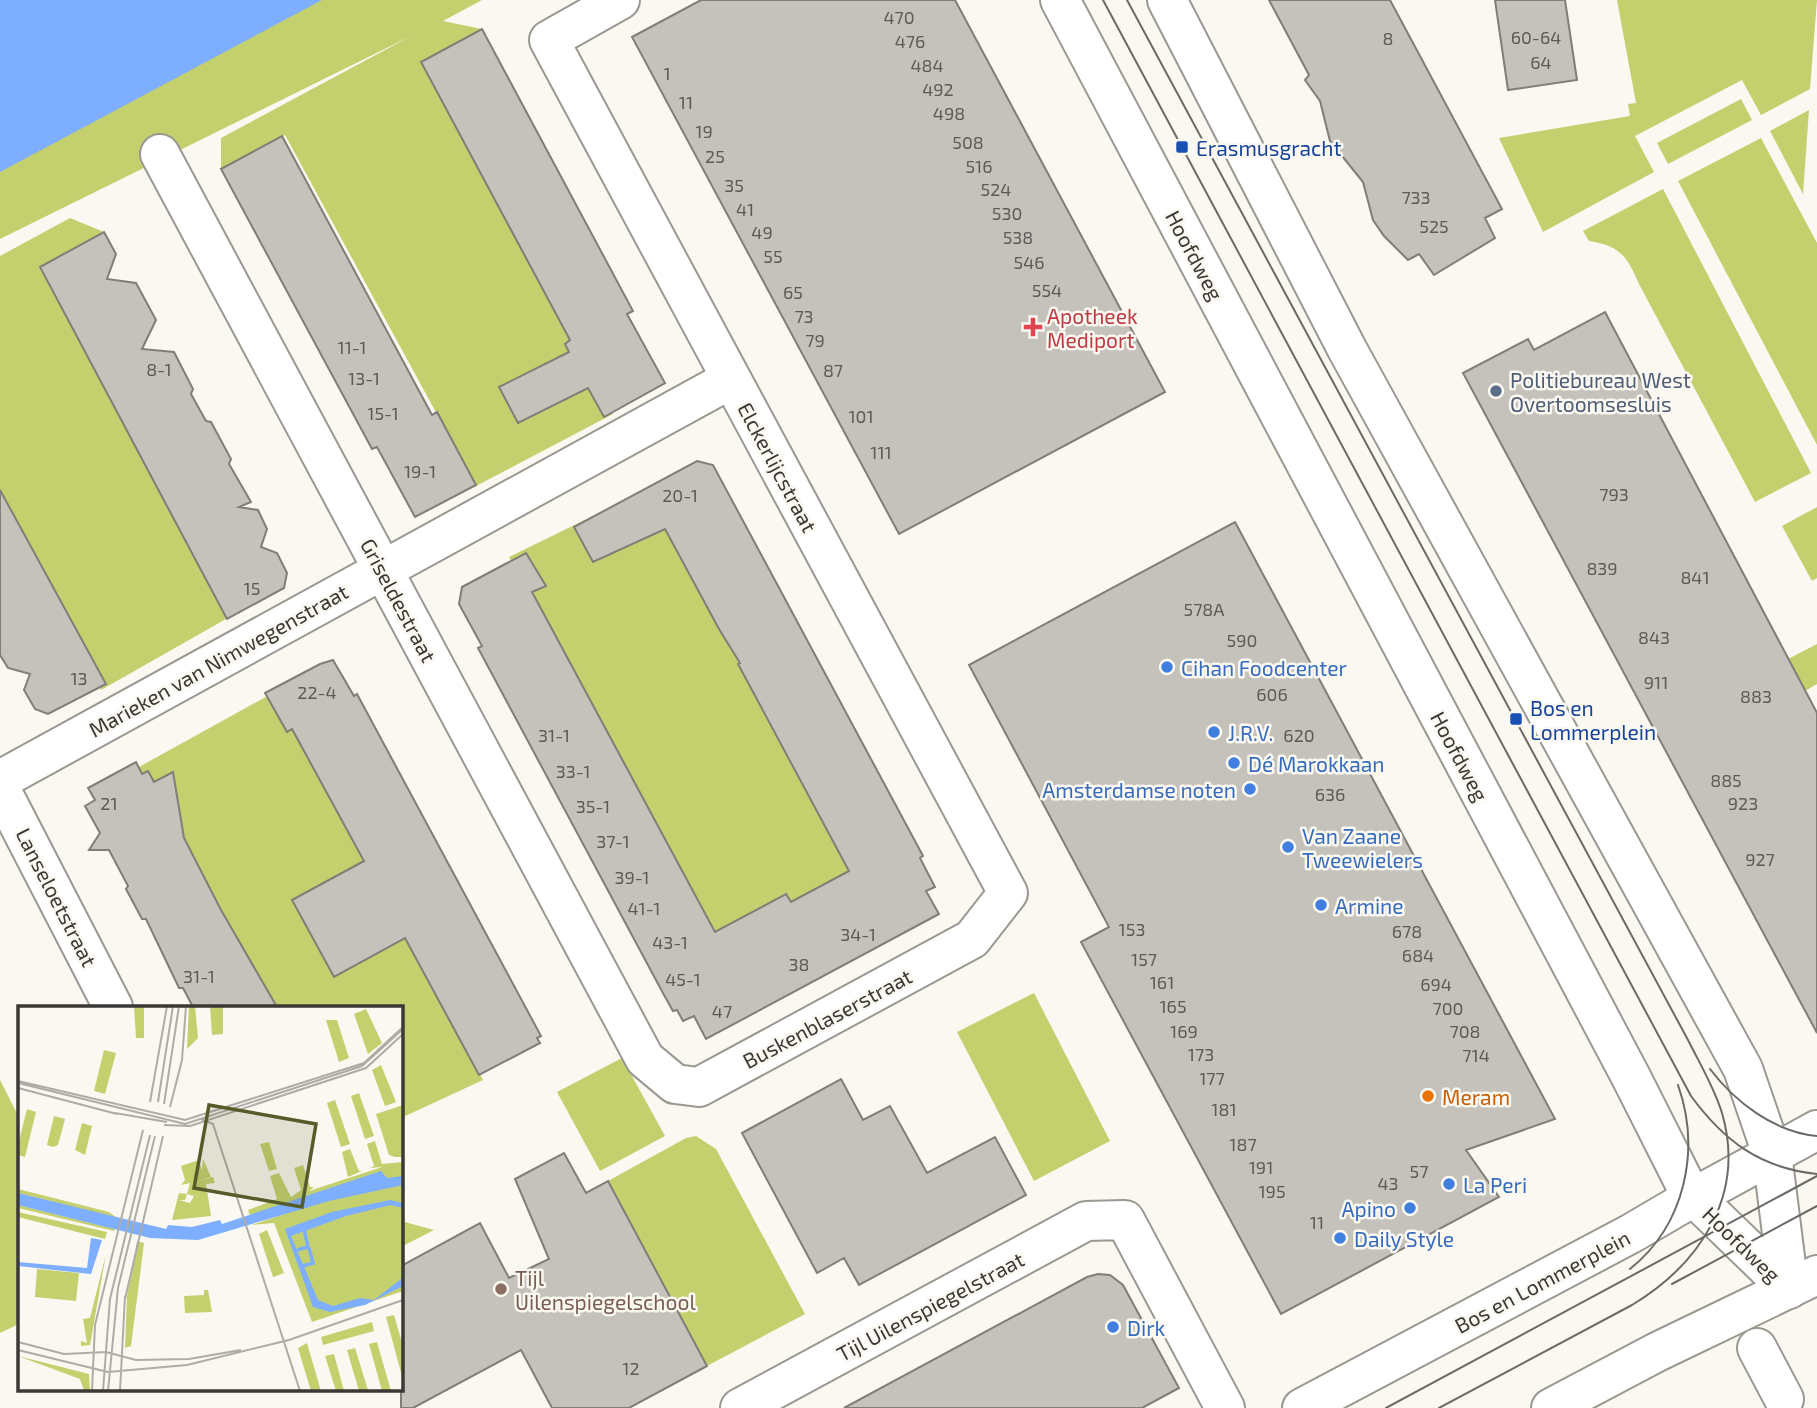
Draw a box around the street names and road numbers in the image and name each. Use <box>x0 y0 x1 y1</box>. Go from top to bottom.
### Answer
street label: Hoofdweg <box>1161 206 1229 304</box>
street label: Elckerlijcstraat <box>732 398 823 537</box>
street label: Griseldestraat <box>356 534 442 666</box>
street label: Marieken van Nimwegenstraat <box>84 578 352 742</box>
street label: Hoofdweg <box>1426 707 1494 805</box>
street label: Lanseloetstraat <box>11 824 103 970</box>
street label: Buskenblaserstraat <box>738 963 916 1073</box>
street label: Hoofdweg <box>1698 1201 1786 1287</box>
street label: Bos en Lommerplein <box>1450 1224 1634 1338</box>
street label: Tijl Uilenspiegelstraat <box>832 1246 1028 1367</box>

